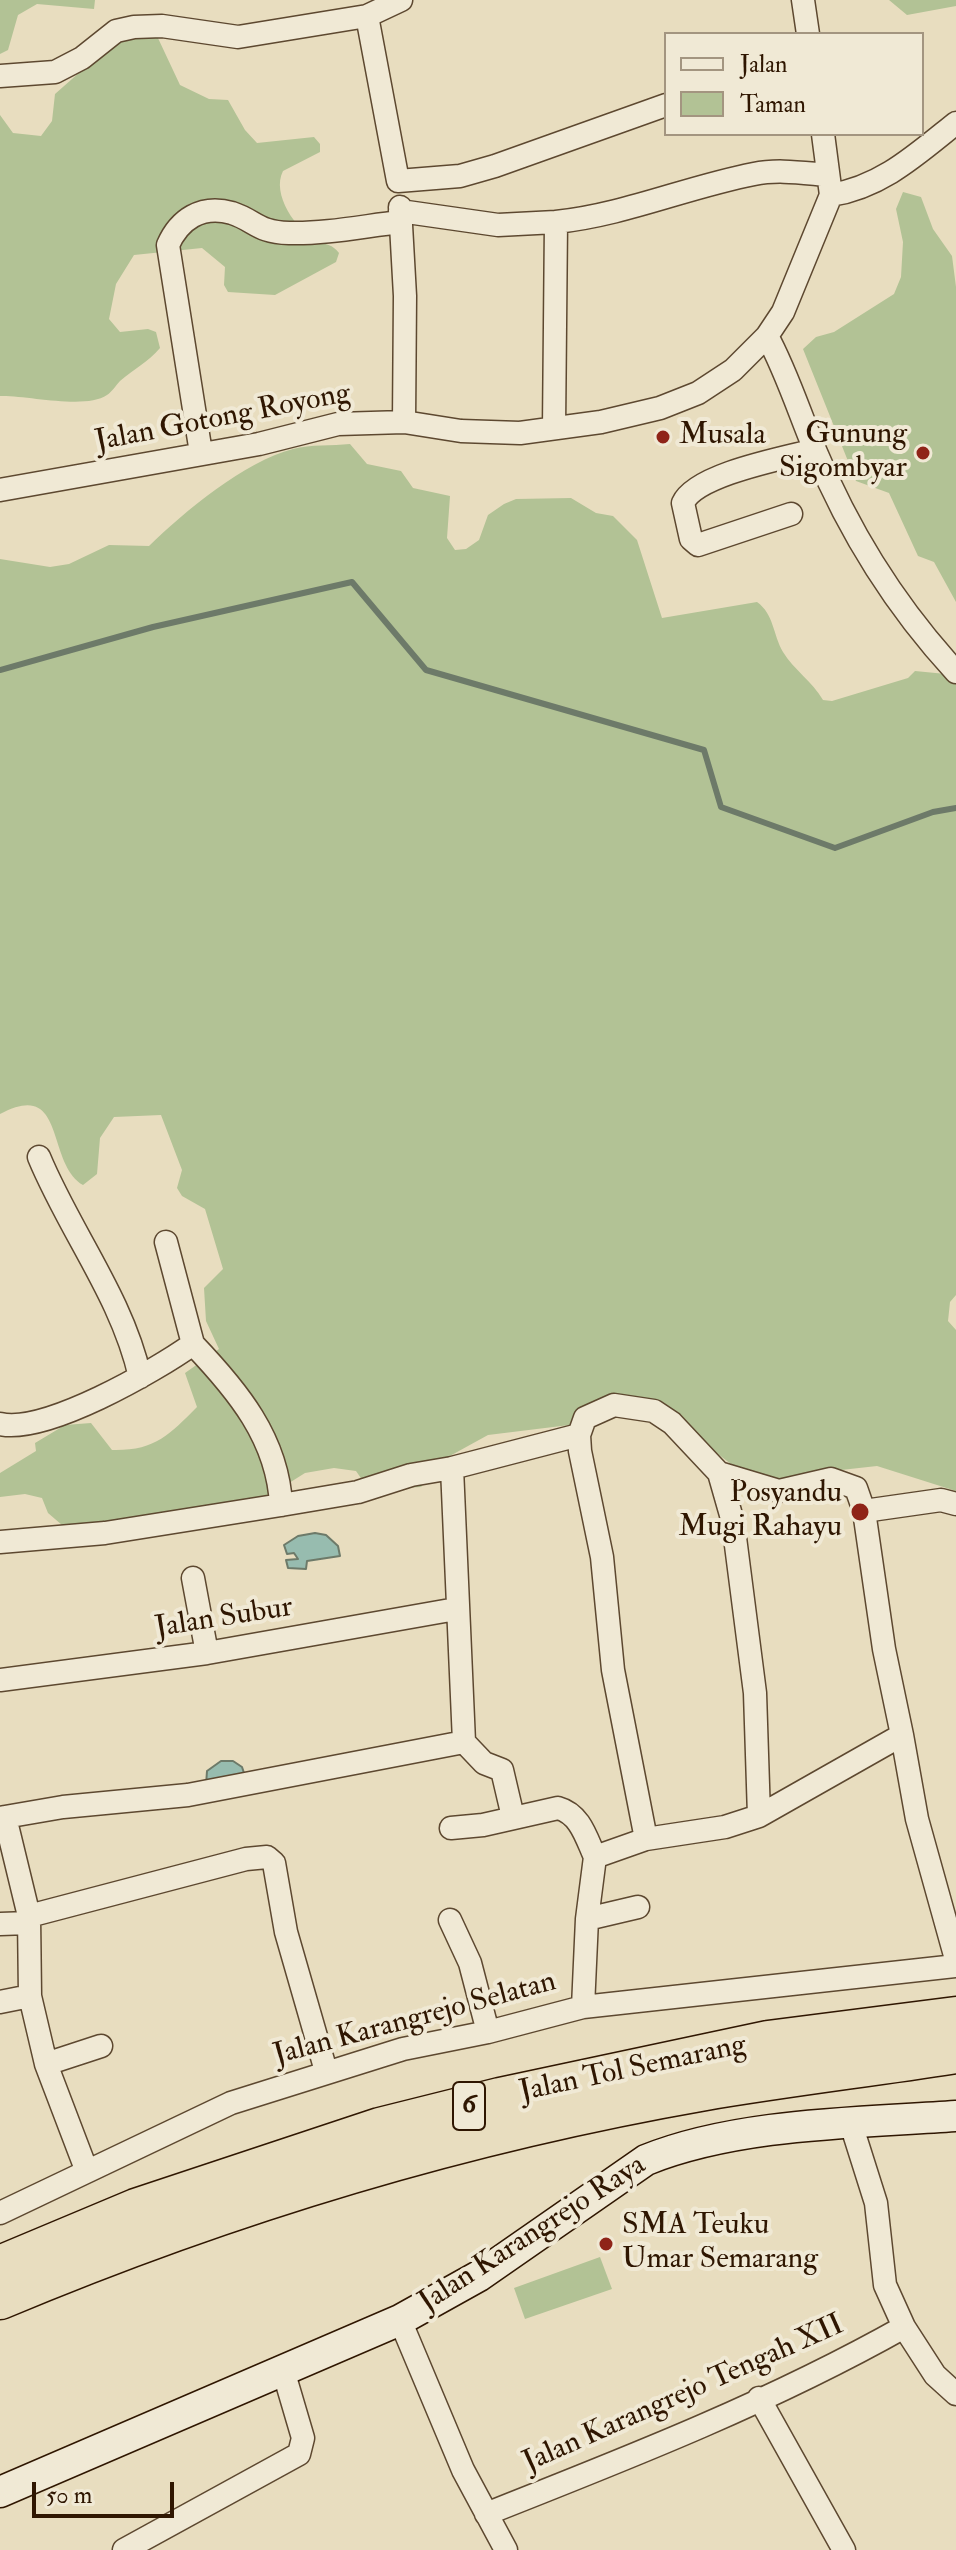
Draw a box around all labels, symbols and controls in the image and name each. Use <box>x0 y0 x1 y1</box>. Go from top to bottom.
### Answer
legend <box>664 32 924 136</box>
text: Jalan <box>740 49 787 80</box>
text: Taman <box>740 89 806 120</box>
street label: Jalan Gotong Royong <box>92 377 354 461</box>
place label: Gunung Sigombyar <box>779 418 907 488</box>
place label: Musala <box>679 419 766 455</box>
marker: Musala <box>654 428 672 446</box>
marker: Gunung Sigombyar <box>914 444 932 462</box>
place label: Posyandu Mugi Rahayu <box>679 1477 842 1548</box>
marker: Posyandu Mugi Rahayu <box>849 1501 871 1523</box>
street label: Jalan Subur <box>153 1590 295 1648</box>
street label: Jalan Karangrejo Selatan <box>270 1965 560 2075</box>
street label: Jalan Tol Semarang <box>516 2028 750 2112</box>
road number: 6 <box>453 2082 485 2130</box>
street label: Jalan Karangrejo Raya <box>413 2148 653 2322</box>
place label: SMA Teuku Umar Semarang <box>622 2209 818 2280</box>
marker: SMA Teuku Umar Semarang <box>597 2235 615 2253</box>
street label: Jalan Karangrejo Tengah XII <box>518 2308 850 2482</box>
scale bar <box>36 2466 178 2516</box>
text: 50 m <box>46 2480 92 2511</box>

